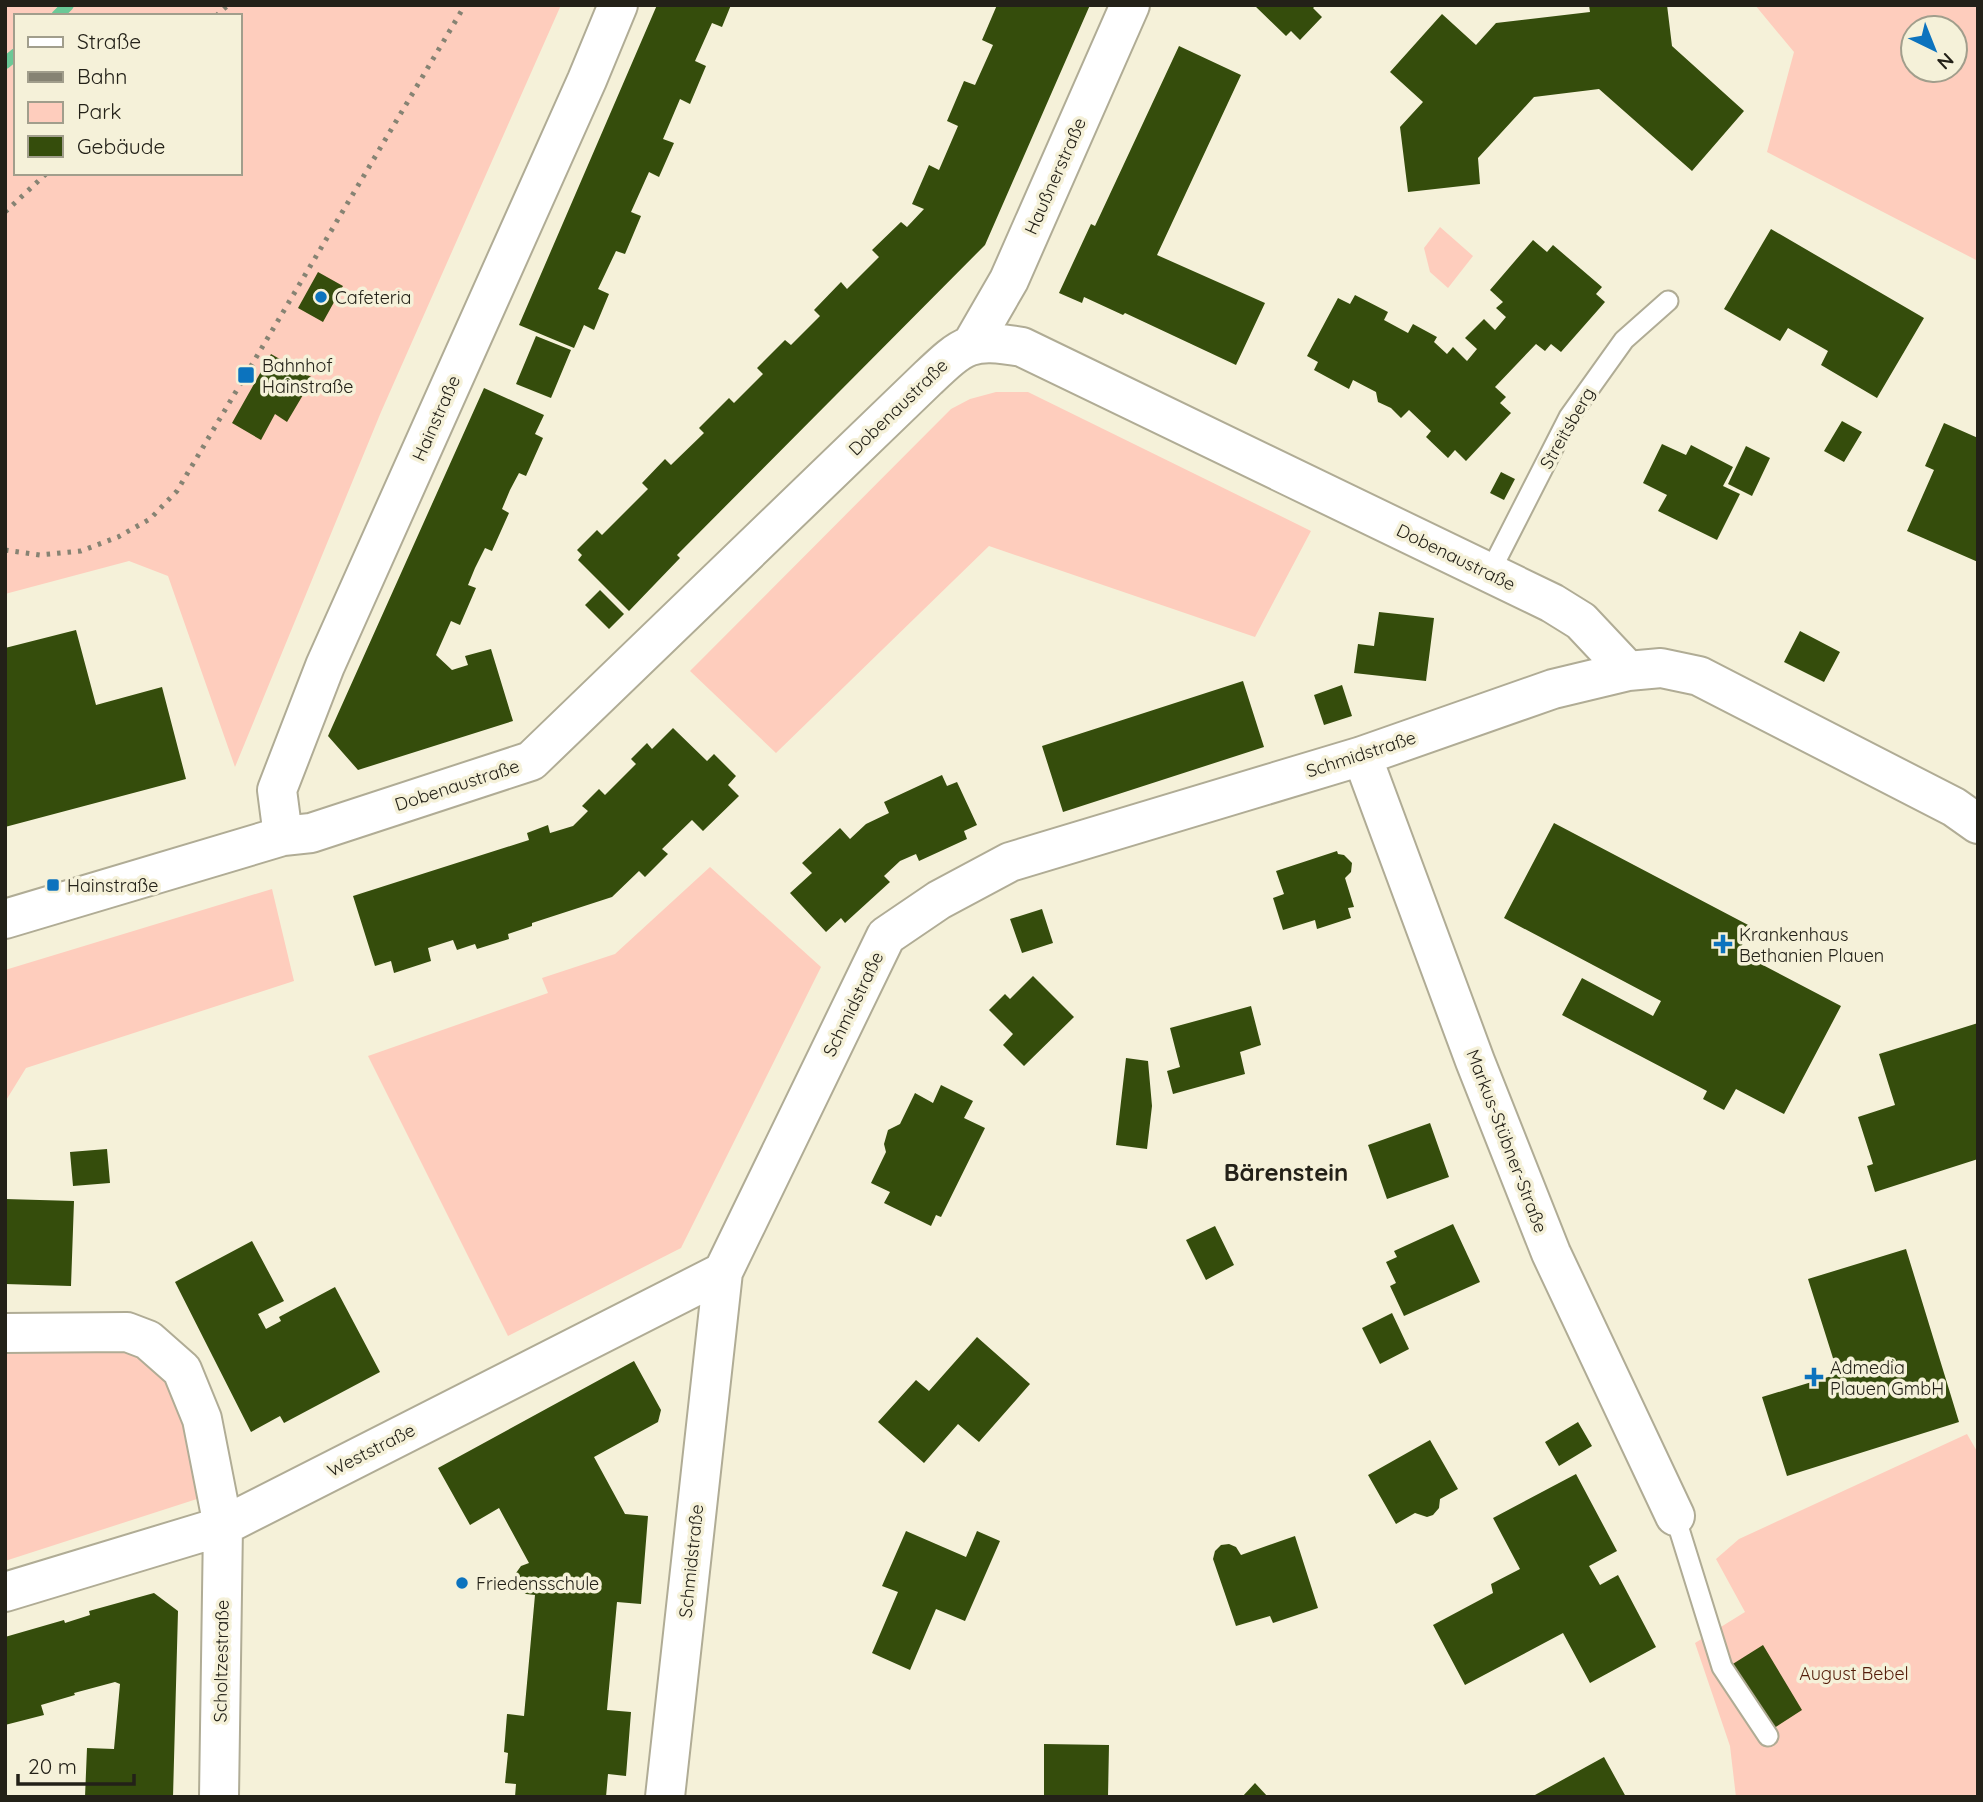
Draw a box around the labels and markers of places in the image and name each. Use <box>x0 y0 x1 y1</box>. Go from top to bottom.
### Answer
place label: Cafeteria <box>335 286 412 309</box>
marker: Cafeteria <box>313 289 329 305</box>
place label: Bahnhof Hainstraße <box>262 354 353 398</box>
marker: Bahnhof Hainstraße <box>236 365 256 385</box>
place label: Hainstraße <box>67 874 158 897</box>
marker: Hainstraße <box>45 877 61 893</box>
place label: Krankenhaus Bethanien Plauen <box>1739 923 1884 967</box>
marker: Krankenhaus Bethanien Plauen <box>1713 934 1733 954</box>
place label: Admedia Plauen GmbH <box>1830 1356 1944 1400</box>
marker: Admedia Plauen GmbH <box>1804 1367 1824 1387</box>
place label: Friedensschule <box>476 1572 599 1595</box>
marker: Friedensschule <box>454 1575 470 1591</box>

